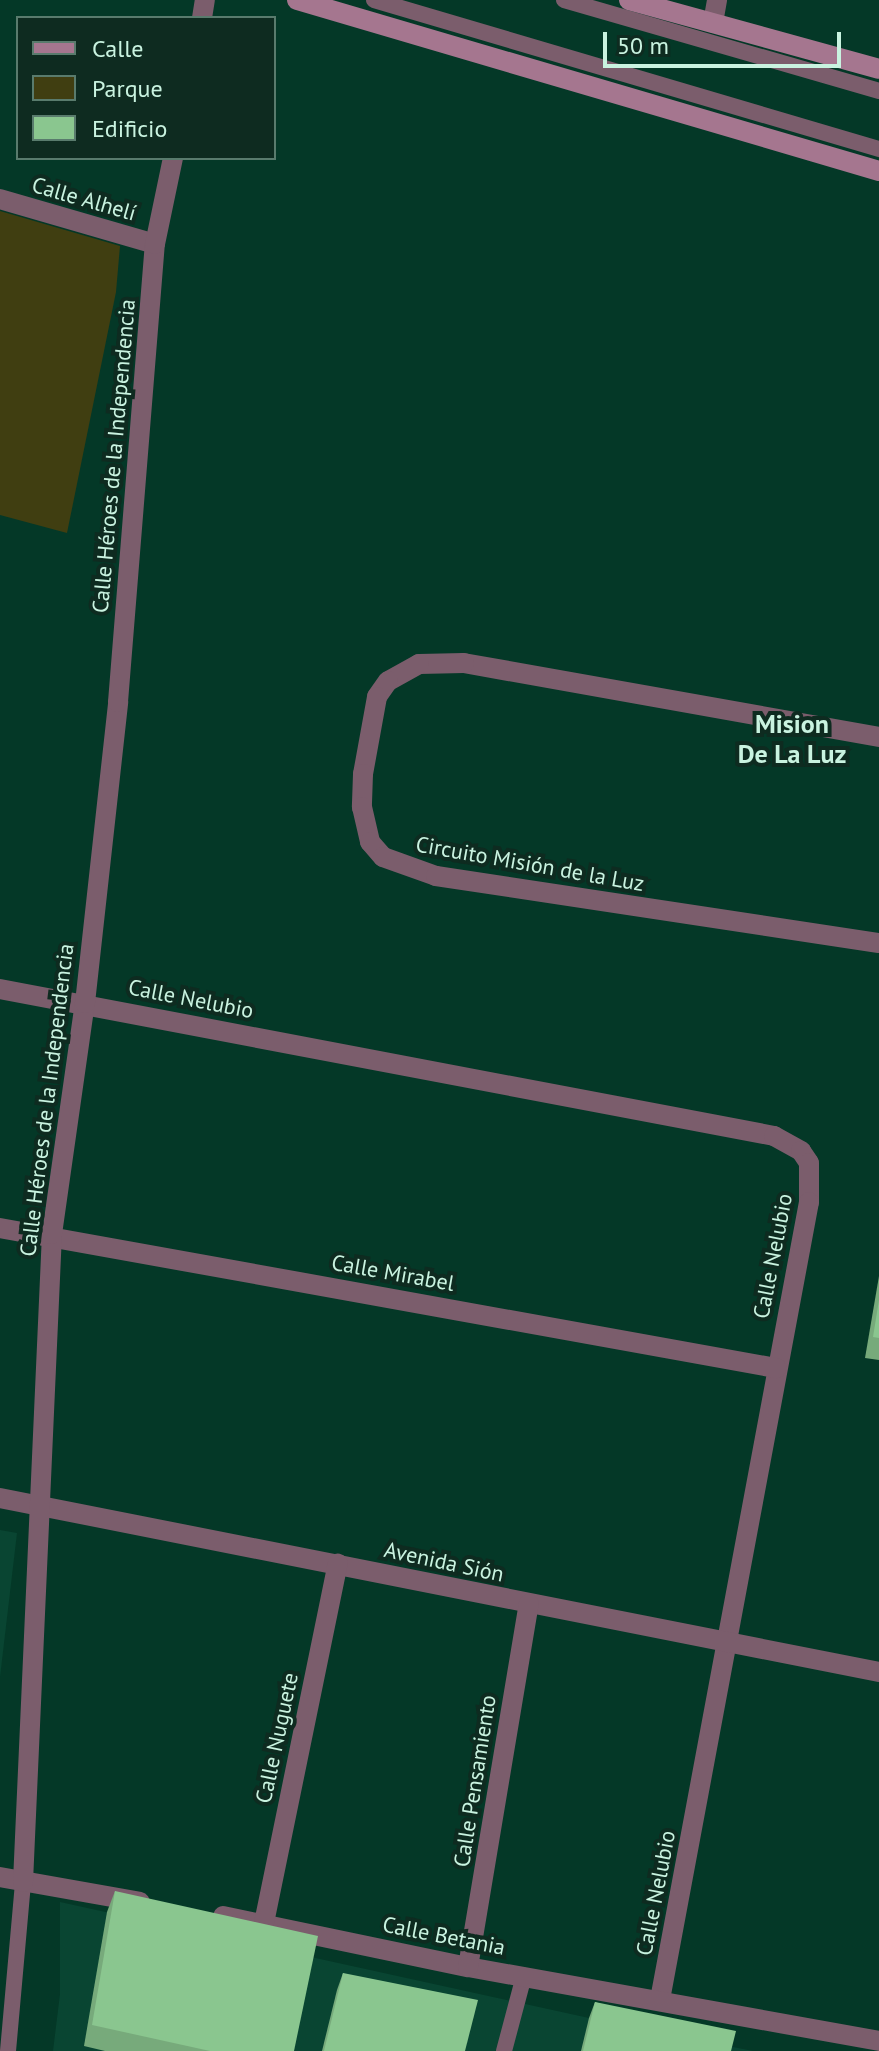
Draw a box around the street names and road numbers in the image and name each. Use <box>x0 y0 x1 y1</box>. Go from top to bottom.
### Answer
street label: Calle Alhelí <box>29 171 139 227</box>
street label: Calle Héroes de la Independencia <box>87 298 141 614</box>
street label: Circuito Misión de la Luz <box>414 831 646 897</box>
street label: Calle Héroes de la Independencia <box>15 942 79 1258</box>
street label: Calle Nelubio <box>126 974 256 1024</box>
street label: Calle Nelubio <box>748 1191 798 1321</box>
street label: Calle Mirabel <box>330 1249 456 1297</box>
street label: Avenida Sión <box>382 1536 506 1588</box>
street label: Calle Nuguete <box>250 1670 304 1806</box>
street label: Calle Pensamiento <box>448 1693 502 1869</box>
street label: Calle Nelubio <box>631 1828 681 1958</box>
street label: Calle Betania <box>381 1911 507 1961</box>

